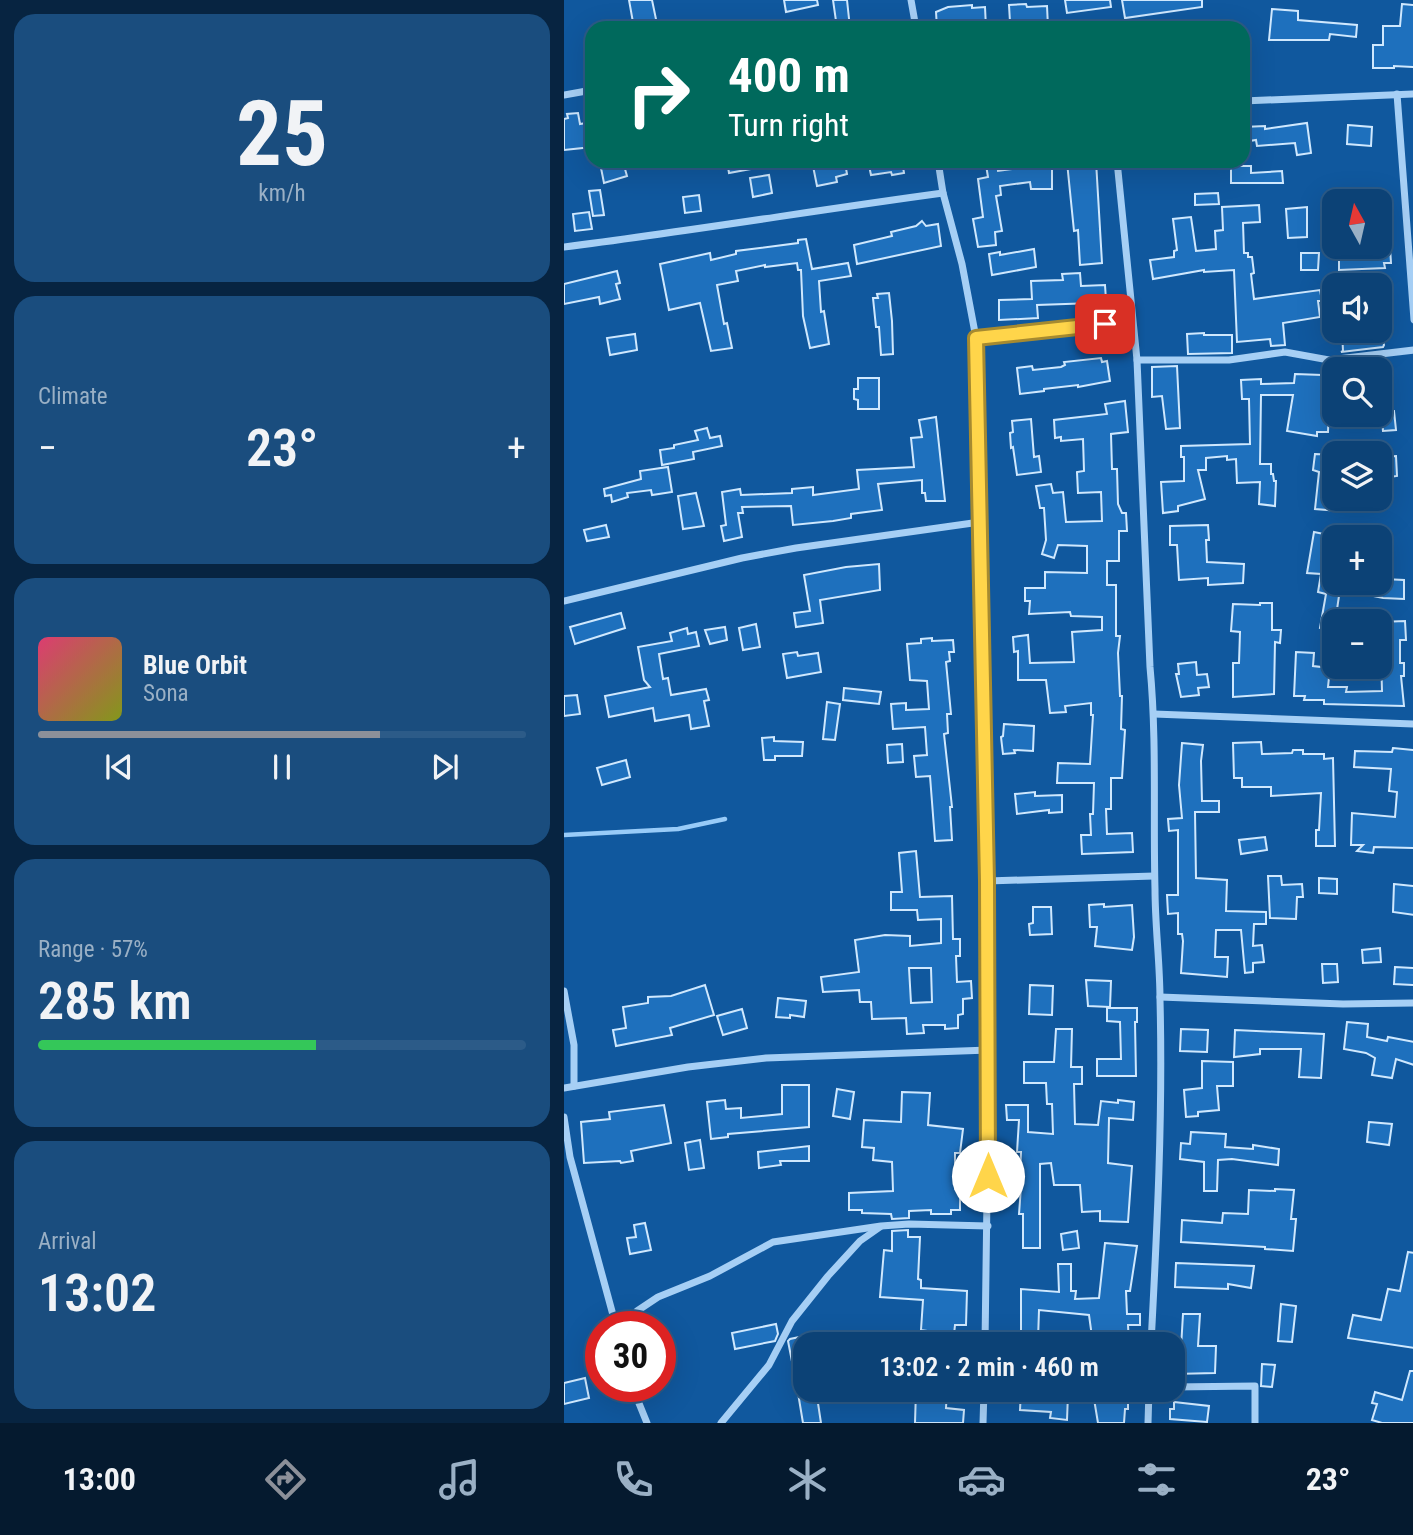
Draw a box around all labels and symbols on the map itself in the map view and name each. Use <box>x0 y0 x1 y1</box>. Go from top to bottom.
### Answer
north arrow <box>1322 189 1392 259</box>
pin <box>1075 294 1135 354</box>
position arrow <box>951 1139 1025 1213</box>
speed limit sign: 30 <box>585 1311 676 1402</box>

